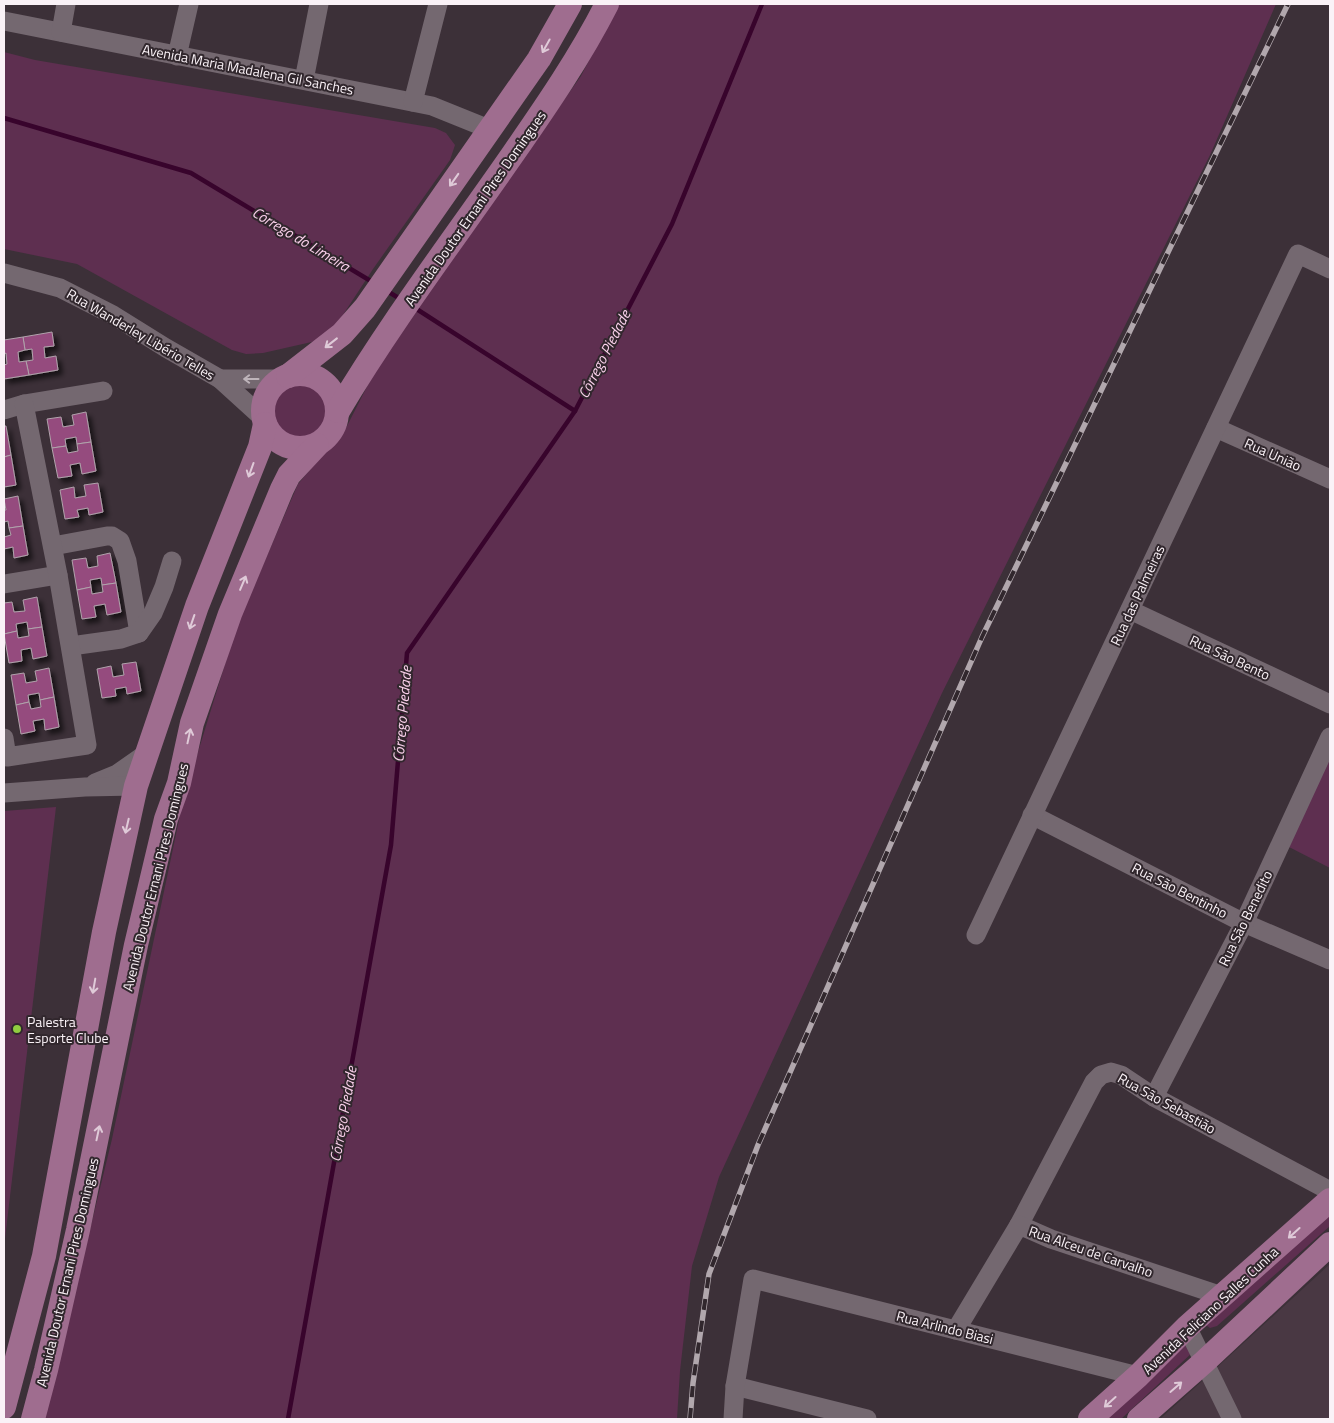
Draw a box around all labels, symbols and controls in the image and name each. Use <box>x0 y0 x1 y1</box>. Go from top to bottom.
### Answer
street label: Avenida Maria Madalena Gil Sanches <box>140 38 356 100</box>
one-way arrow <box>541 38 550 53</box>
street label: Avenida Doutor Ernani Pires Domingues <box>399 106 551 310</box>
one-way arrow <box>449 172 459 186</box>
water label: Córrego do Limeira <box>248 201 355 278</box>
street label: Rua Wanderley Libério Telles <box>63 283 219 385</box>
water label: Córrego Piedade <box>572 305 637 402</box>
one-way arrow <box>325 337 338 348</box>
one-way arrow <box>243 374 259 384</box>
street label: Rua União <box>1241 432 1305 476</box>
one-way arrow <box>246 462 255 478</box>
street label: Rua das Palmeiras <box>1104 541 1170 649</box>
one-way arrow <box>238 576 248 591</box>
one-way arrow <box>187 613 196 629</box>
street label: Rua São Bento <box>1186 629 1274 685</box>
water label: Córrego Piedade <box>386 664 418 763</box>
one-way arrow <box>185 728 194 744</box>
street label: Avenida Doutor Ernani Pires Domingues <box>116 761 194 993</box>
one-way arrow <box>122 818 131 834</box>
street label: Rua São Bentinho <box>1129 857 1231 923</box>
street label: Rua São Benedito <box>1213 867 1277 969</box>
one-way arrow <box>88 977 98 993</box>
place label: Palestra Esporte Clube <box>27 1011 109 1048</box>
marker: Palestra Esporte Clube <box>11 1023 23 1035</box>
water label: Córrego Piedade <box>323 1063 363 1163</box>
street label: Rua São Sebastião <box>1114 1067 1220 1139</box>
one-way arrow <box>94 1125 103 1141</box>
street label: Avenida Doutor Ernani Pires Domingues <box>30 1155 104 1389</box>
street label: Rua Alceu de Carvalho <box>1026 1220 1156 1282</box>
one-way arrow <box>1287 1227 1300 1238</box>
street label: Avenida Feliciano Salles Cunha <box>1137 1241 1283 1379</box>
street label: Rua Arlindo Biasi <box>894 1305 996 1349</box>
one-way arrow <box>1169 1381 1182 1393</box>
one-way arrow <box>1103 1396 1116 1407</box>

